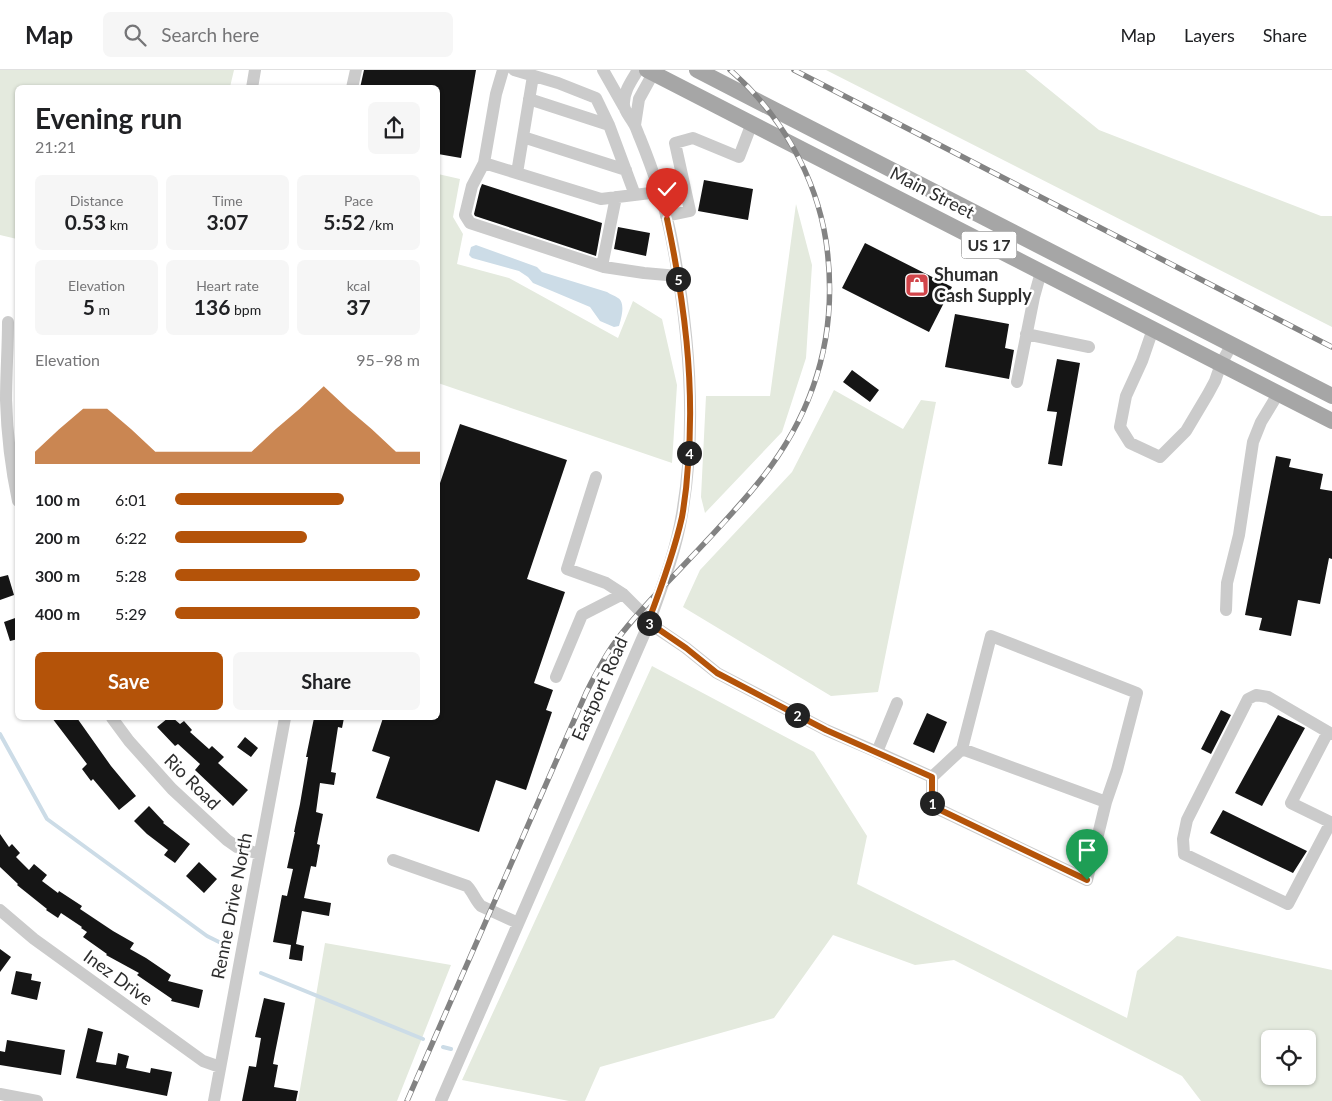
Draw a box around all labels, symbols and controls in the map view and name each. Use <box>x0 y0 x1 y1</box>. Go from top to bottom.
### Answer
search box <box>103 12 453 57</box>
text: Map <box>25 20 73 49</box>
icon: search <box>121 21 149 49</box>
text: Search here <box>161 23 259 46</box>
text: Map <box>1120 24 1156 46</box>
text: Layers <box>1184 24 1235 46</box>
text: Share <box>1263 24 1307 46</box>
text: Evening run <box>35 101 182 135</box>
button: share <box>368 102 420 154</box>
text: 21:21 <box>35 137 76 156</box>
street label: Main Street <box>887 161 979 223</box>
pin <box>646 168 688 219</box>
icon: check <box>653 175 681 203</box>
text: Distance <box>70 192 123 209</box>
text: Time <box>212 192 243 209</box>
text: Pace <box>344 192 373 209</box>
text: 0.53 <box>65 209 106 234</box>
text: 3:07 <box>207 209 248 234</box>
text: 5:52 <box>323 209 365 234</box>
text: km <box>106 216 128 233</box>
text: /km <box>365 216 394 233</box>
road number: US 17 <box>962 232 1016 258</box>
place label: Shuman Cash Supply <box>934 263 1032 306</box>
pin: 5 <box>666 266 690 292</box>
text: 5 <box>674 271 683 288</box>
shop icon: Shuman Cash Supply <box>904 272 930 298</box>
text: Elevation <box>68 277 125 294</box>
text: Heart rate <box>196 277 259 294</box>
text: kcal <box>347 277 370 294</box>
text: 5 <box>83 294 95 319</box>
text: 136 <box>194 294 230 319</box>
text: 37 <box>346 294 371 319</box>
text: m <box>95 301 110 318</box>
text: bpm <box>230 301 261 318</box>
text: Elevation <box>35 350 100 369</box>
text: 95–98 m <box>356 350 420 369</box>
pin: 4 <box>676 440 702 466</box>
text: 4 <box>685 445 694 462</box>
text: 100 m <box>35 490 80 509</box>
text: 6:01 <box>115 490 147 509</box>
text: 200 m <box>35 528 80 547</box>
text: 6:22 <box>115 528 147 547</box>
text: 300 m <box>35 566 80 585</box>
text: 5:28 <box>115 566 147 585</box>
text: 400 m <box>35 604 80 623</box>
text: 5:29 <box>115 604 147 623</box>
pin: 3 <box>636 610 662 636</box>
text: 3 <box>645 615 654 632</box>
street label: Eastport Road <box>566 633 632 744</box>
button: Save <box>35 652 223 710</box>
button: Share <box>233 652 420 710</box>
pin: 2 <box>784 702 810 728</box>
text: 2 <box>793 707 802 724</box>
street label: Rio Road <box>160 749 225 814</box>
pin: 1 <box>920 790 944 816</box>
text: 1 <box>928 795 937 812</box>
pin <box>1066 829 1108 880</box>
street label: Renne Drive North <box>206 831 256 981</box>
icon: arrive <box>1073 836 1101 864</box>
street label: Inez Drive <box>80 945 157 1010</box>
map controls <box>1261 1030 1316 1085</box>
button: locate <box>1261 1030 1316 1085</box>

